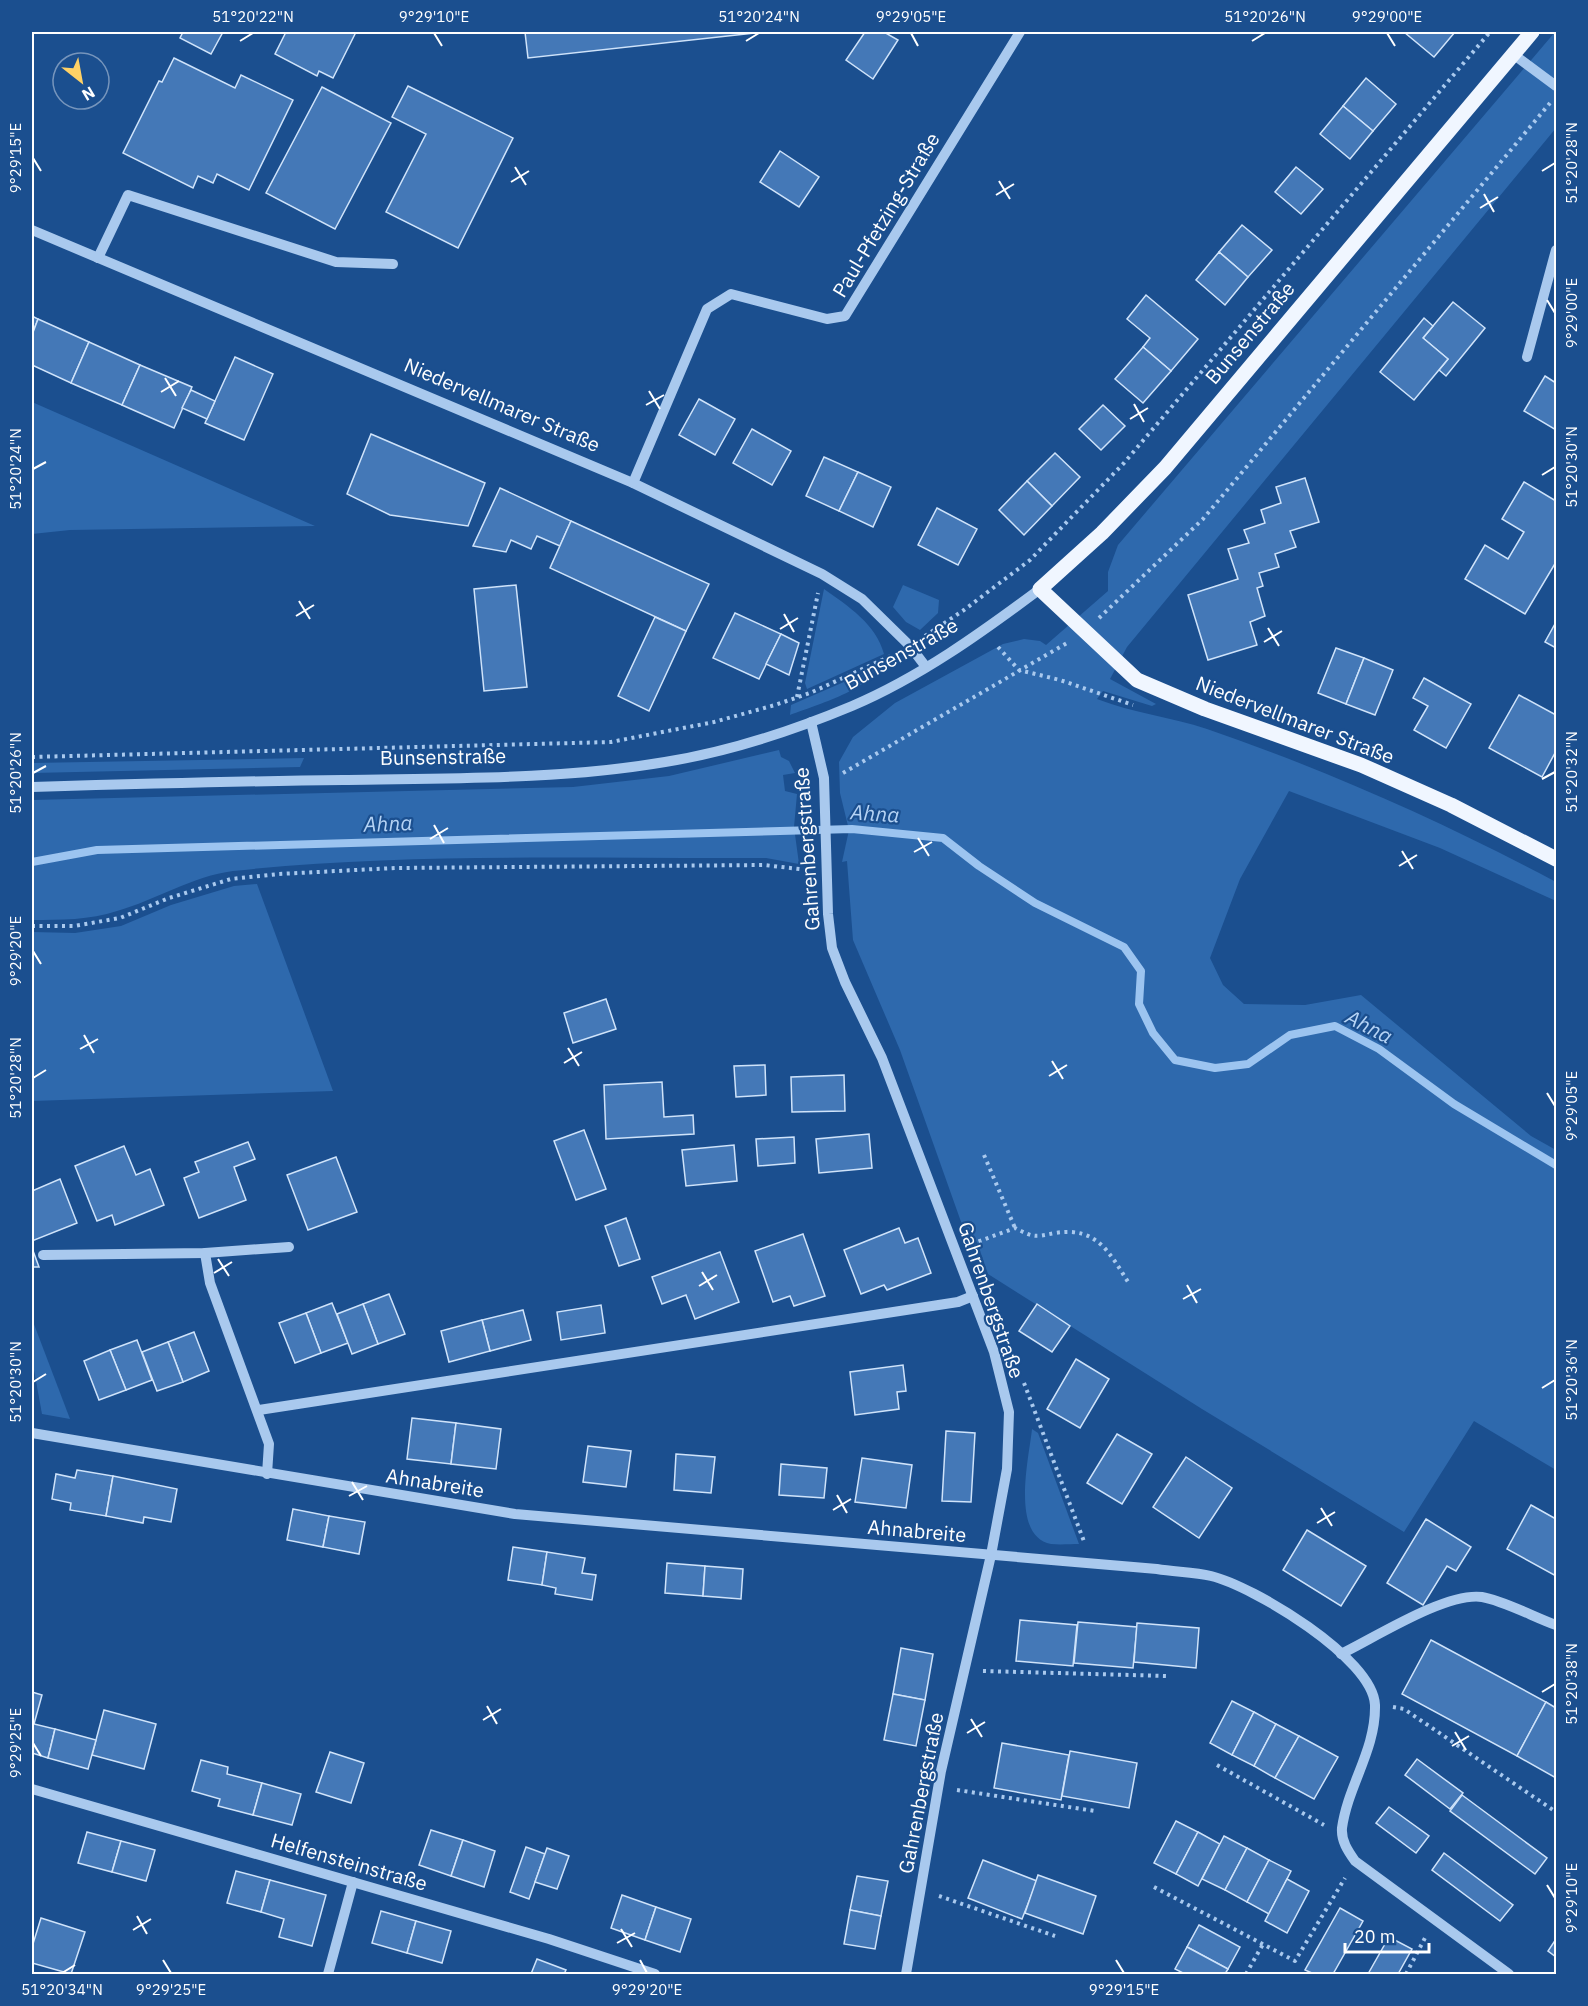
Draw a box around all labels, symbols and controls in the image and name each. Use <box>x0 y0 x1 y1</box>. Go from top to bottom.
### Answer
text: 51°20'22"N <box>212 7 294 26</box>
text: 9°29'10"E <box>399 7 469 26</box>
text: 51°20'24"N <box>718 7 800 26</box>
text: 9°29'05"E <box>876 7 946 26</box>
text: 51°20'26"N <box>1224 7 1306 26</box>
text: 9°29'00"E <box>1352 7 1422 26</box>
north arrow <box>51 51 111 111</box>
text: N <box>79 82 99 105</box>
text: 51°20'28"N <box>1562 122 1581 204</box>
text: 9°29'15"E <box>6 123 25 193</box>
street label: Paul-Pfetzing-Straße <box>826 127 946 302</box>
street label: Bunsenstraße <box>1199 276 1301 390</box>
text: 9°29'00"E <box>1562 278 1581 348</box>
street label: Niedervellmarer Straße <box>400 351 604 458</box>
text: 51°20'30"N <box>1562 426 1581 508</box>
text: 51°20'24"N <box>6 428 25 510</box>
street label: Bunsenstraße <box>839 611 963 696</box>
street label: Niedervellmarer Straße <box>1192 669 1398 770</box>
text: 51°20'32"N <box>1562 731 1581 813</box>
text: 51°20'26"N <box>6 732 25 814</box>
street label: Bunsenstraße <box>380 742 506 771</box>
street label: Gahrenbergstraße <box>787 766 826 932</box>
water label: Ahna <box>849 797 901 829</box>
water label: Ahna <box>362 808 413 838</box>
text: 9°29'20"E <box>6 916 25 986</box>
water label: Ahna <box>1340 1002 1398 1050</box>
text: 51°20'28"N <box>6 1037 25 1119</box>
text: 9°29'05"E <box>1562 1071 1581 1141</box>
street label: Gahrenbergstraße <box>952 1218 1031 1382</box>
text: 51°20'36"N <box>1562 1339 1581 1421</box>
text: 51°20'30"N <box>6 1341 25 1423</box>
street label: Ahnabreite <box>384 1461 486 1504</box>
street label: Ahnabreite <box>867 1513 968 1548</box>
text: 51°20'38"N <box>1562 1643 1581 1725</box>
text: 9°29'25"E <box>6 1708 25 1778</box>
street label: Gahrenbergstraße <box>892 1710 949 1876</box>
street label: Helfensteinstraße <box>268 1826 431 1897</box>
text: 9°29'10"E <box>1562 1863 1581 1933</box>
scale bar <box>1345 1916 1429 1954</box>
text: 20 m <box>1354 1925 1396 1948</box>
text: 51°20'34"N <box>21 1980 103 1999</box>
text: 9°29'25"E <box>136 1980 206 1999</box>
text: 9°29'20"E <box>612 1980 682 1999</box>
text: 9°29'15"E <box>1089 1980 1159 1999</box>

